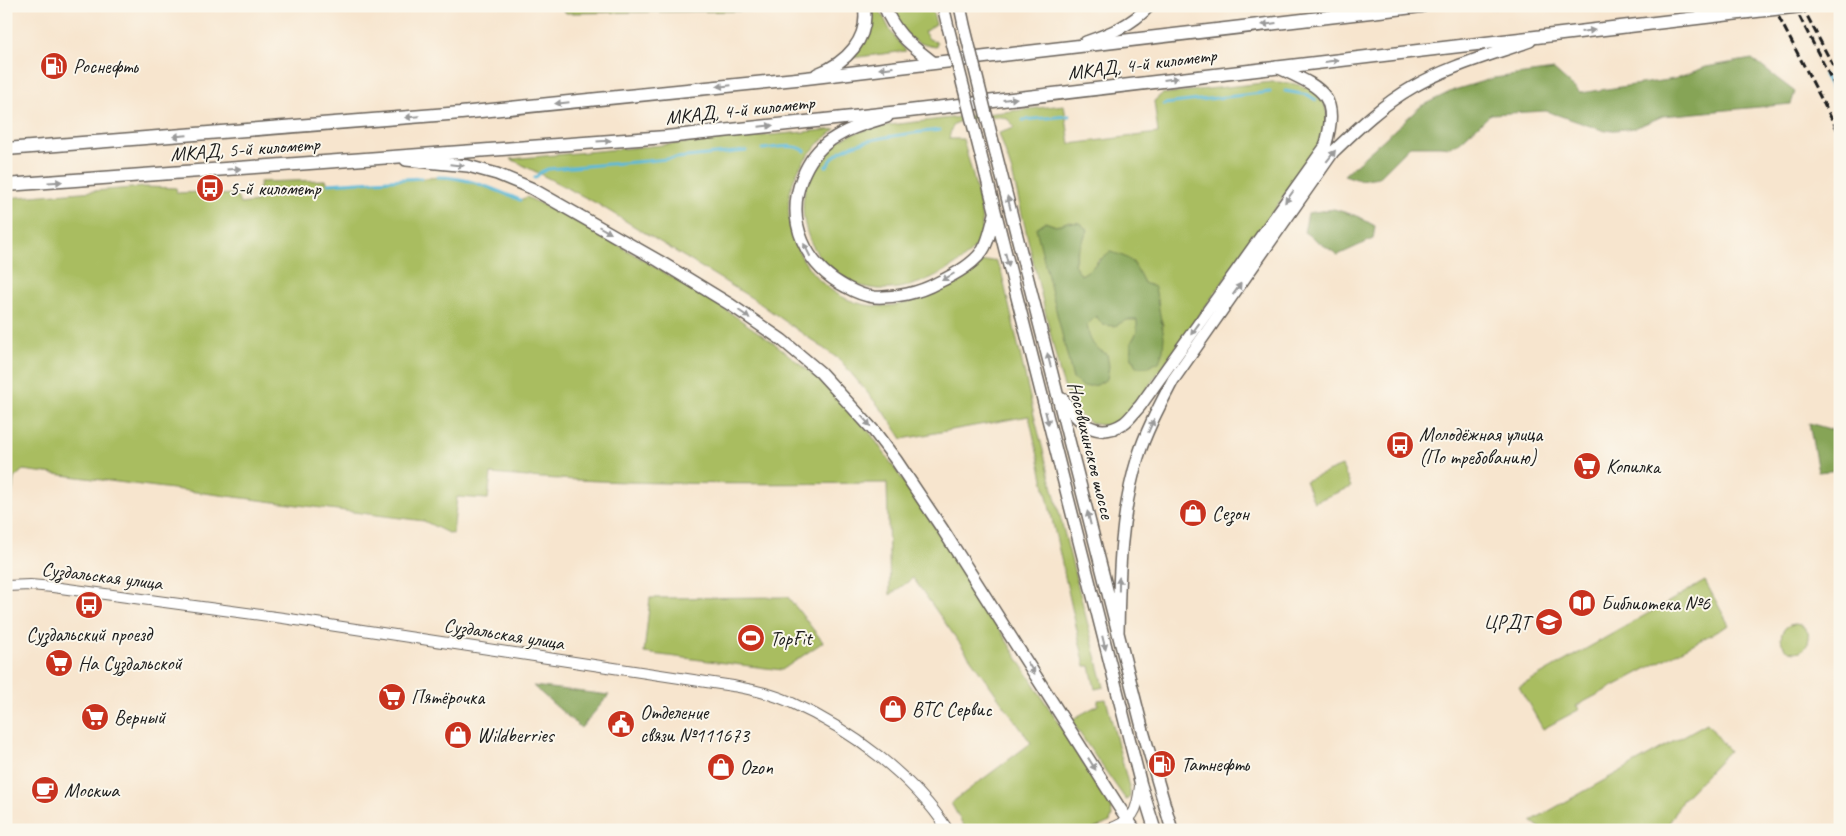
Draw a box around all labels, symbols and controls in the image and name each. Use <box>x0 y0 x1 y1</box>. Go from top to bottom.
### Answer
one-way arrow <box>1261 20 1277 28</box>
one-way arrow <box>1580 27 1596 35</box>
street label: МКАД, 4-й километр <box>1066 42 1219 86</box>
fuel station icon: Роснефть <box>39 51 69 81</box>
place label: Роснефть <box>73 54 139 79</box>
one-way arrow <box>1325 57 1341 65</box>
one-way arrow <box>877 65 893 73</box>
one-way arrow <box>1163 75 1179 83</box>
one-way arrow <box>716 82 732 90</box>
street label: МКАД, 4-й километр <box>664 90 817 130</box>
one-way arrow <box>1002 95 1018 103</box>
one-way arrow <box>554 99 570 107</box>
one-way arrow <box>404 113 420 121</box>
one-way arrow <box>758 122 774 130</box>
street label: МКАД, 5-й километр <box>169 131 322 167</box>
one-way arrow <box>172 132 188 140</box>
one-way arrow <box>597 137 613 145</box>
one-way arrow <box>1325 150 1336 163</box>
one-way arrow <box>450 161 466 169</box>
one-way arrow <box>227 165 243 173</box>
bus stop icon: 5-й километр <box>195 173 225 203</box>
place label: 5-й километр <box>229 176 322 201</box>
one-way arrow <box>47 177 63 185</box>
one-way arrow <box>1284 190 1295 203</box>
one-way arrow <box>1005 195 1013 210</box>
one-way arrow <box>598 226 612 234</box>
one-way arrow <box>803 243 811 257</box>
one-way arrow <box>1003 252 1011 268</box>
one-way arrow <box>941 273 956 281</box>
one-way arrow <box>1232 282 1242 296</box>
one-way arrow <box>737 309 751 319</box>
one-way arrow <box>1190 322 1200 336</box>
one-way arrow <box>1045 353 1053 368</box>
street label: Носовихинское шоссе <box>1062 379 1120 523</box>
one-way arrow <box>1043 410 1051 425</box>
one-way arrow <box>860 414 871 427</box>
one-way arrow <box>1147 419 1155 433</box>
place label: Молодёжная улица (По требованию) <box>1419 422 1544 470</box>
bus stop icon: Молодёжная улица (По требованию) <box>1385 430 1415 460</box>
supermarket icon: Копилка <box>1572 451 1602 481</box>
place label: Копилка <box>1606 454 1662 479</box>
shop icon: Сезон <box>1178 498 1208 528</box>
place label: Сезон <box>1212 501 1251 527</box>
one-way arrow <box>1085 510 1093 525</box>
street label: Суздальская улица <box>40 556 165 597</box>
one-way arrow <box>1115 576 1123 592</box>
library icon: Библиотека №6 <box>1567 588 1597 618</box>
bus stop icon: Суздальский проезд <box>74 590 104 620</box>
place label: Библиотека №6 <box>1601 591 1711 616</box>
school or university icon: ЦРДТ <box>1534 607 1564 637</box>
place label: ЦРДТ <box>1483 610 1534 635</box>
street label: Суздальская улица <box>442 612 567 657</box>
place label: Суздальский проезд <box>26 622 154 648</box>
sports icon: TopFit <box>736 623 766 653</box>
place label: TopFit <box>770 626 814 651</box>
one-way arrow <box>1101 635 1109 650</box>
supermarket icon: На Суздальской <box>44 648 74 678</box>
place label: На Суздальской <box>78 651 183 677</box>
one-way arrow <box>1026 662 1036 675</box>
supermarket icon: Пятёрочка <box>377 682 407 712</box>
place label: Пятёрочка <box>411 685 486 710</box>
shop icon: ВТС Сервис <box>878 694 908 724</box>
place label: ВТС Сервис <box>912 697 992 722</box>
place label: Отделение связи №111673 <box>640 700 751 748</box>
supermarket icon: Верный <box>80 702 110 732</box>
place label: Верный <box>114 705 167 730</box>
public building icon: Отделение связи №111673 <box>606 709 636 739</box>
shop icon: Wildberries <box>443 720 473 750</box>
place label: Wildberries <box>477 723 556 748</box>
fuel station icon: Татнефть <box>1147 749 1177 779</box>
shop icon: Ozon <box>706 752 736 782</box>
place label: Татнефть <box>1181 752 1251 777</box>
place label: Ozon <box>740 755 774 780</box>
one-way arrow <box>1087 758 1096 771</box>
cafe icon: Москwa <box>30 775 60 805</box>
place label: Москwa <box>64 778 120 803</box>

